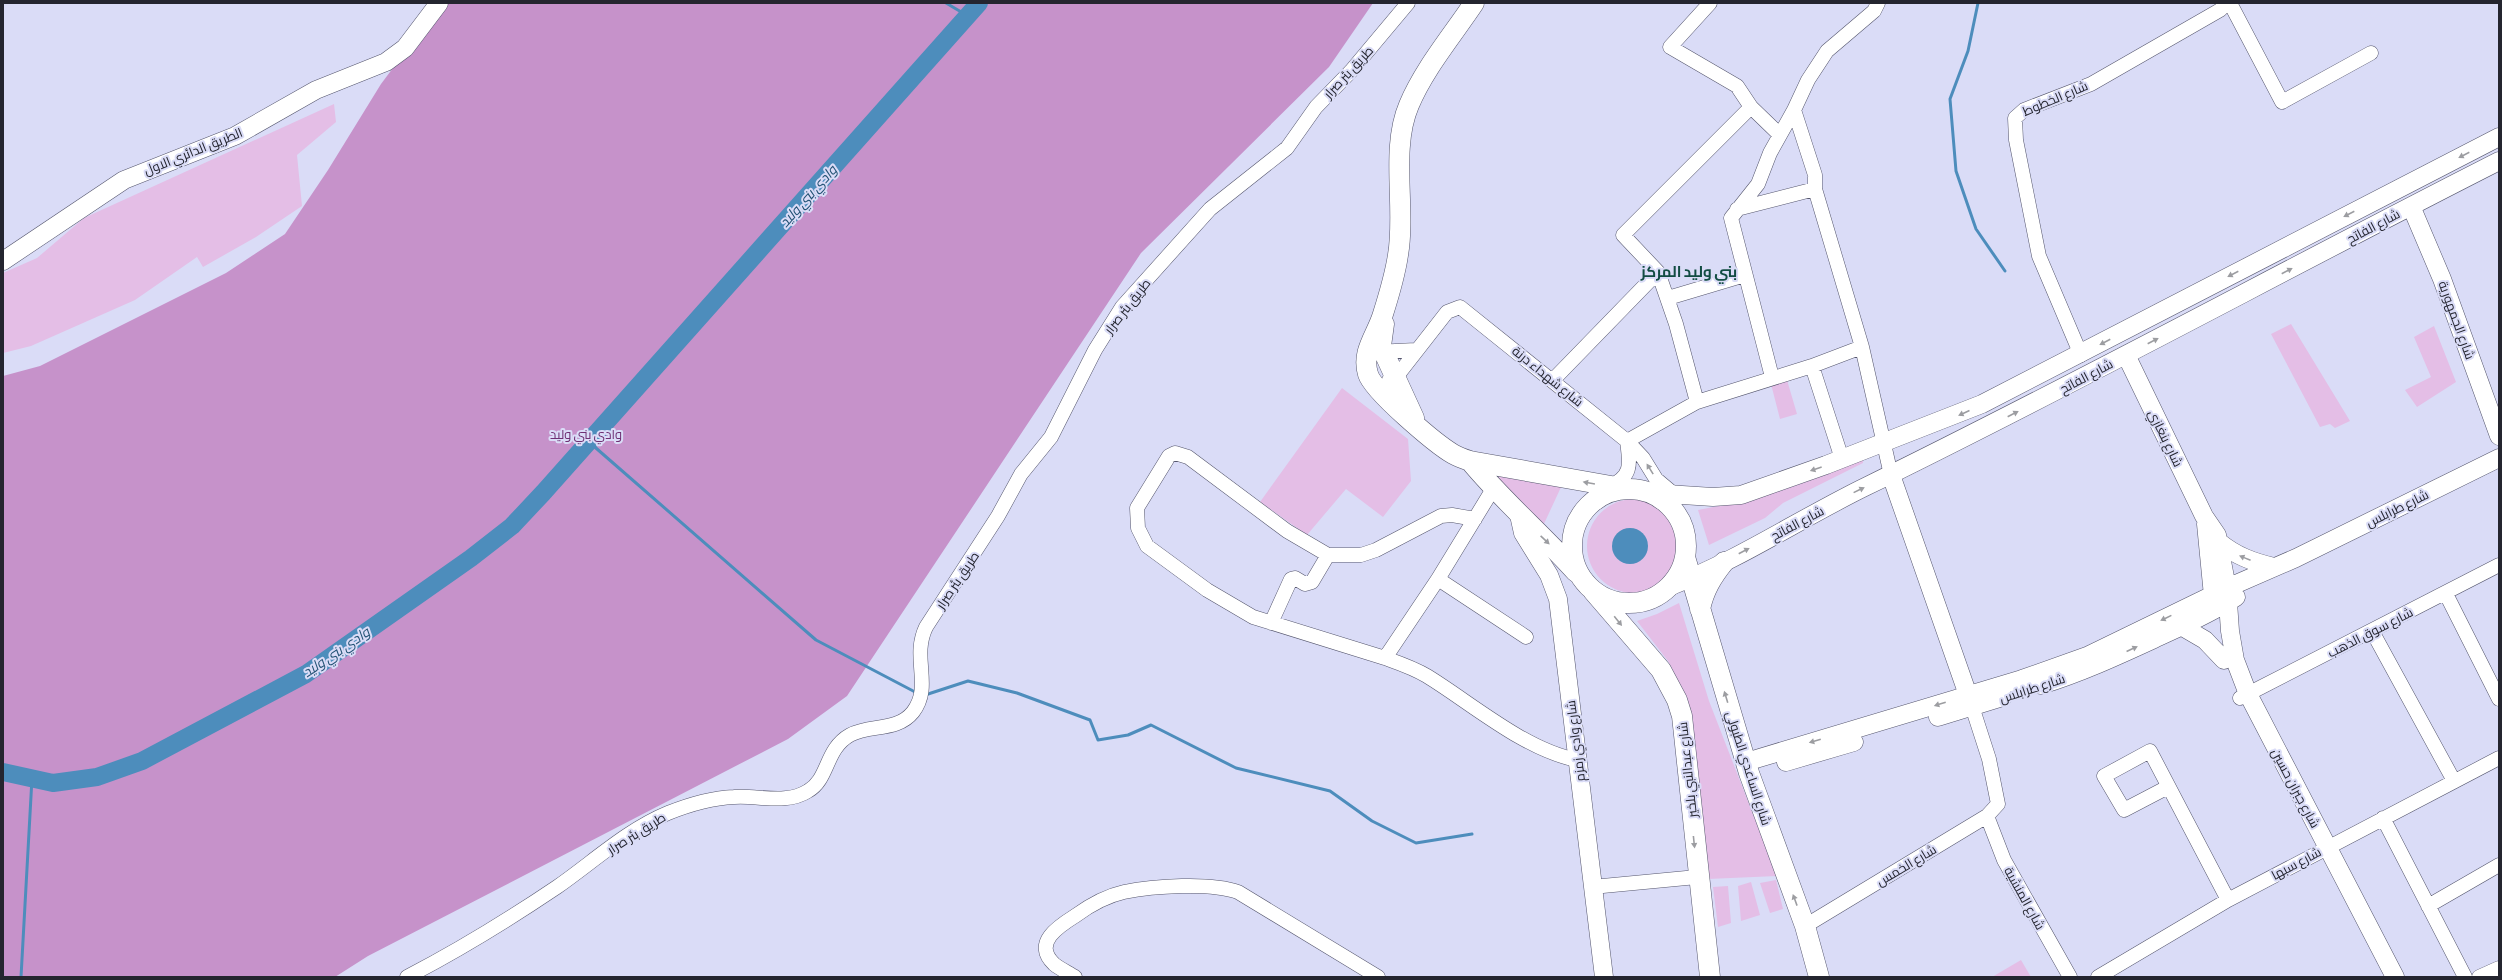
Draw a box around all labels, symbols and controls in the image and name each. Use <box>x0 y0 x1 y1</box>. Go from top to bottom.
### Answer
street label: طريق بئر صرار <box>1320 43 1377 103</box>
street label: شارع الخطوط <box>2020 78 2090 120</box>
street label: الطريق الدائري الاول <box>142 125 246 181</box>
one-way arrow <box>2458 152 2470 158</box>
water label: وادي بني وليد <box>776 161 844 233</box>
street label: شارع الفاتح <box>2344 206 2403 248</box>
one-way arrow <box>2343 211 2354 217</box>
district label: بني وليد المركز <box>1640 263 1737 284</box>
one-way arrow <box>2281 268 2293 275</box>
one-way arrow <box>2227 271 2239 277</box>
street label: طريق بئر صرار <box>1101 276 1154 338</box>
street label: شارع الجمهورية <box>2434 279 2478 362</box>
one-way arrow <box>2147 338 2159 344</box>
one-way arrow <box>2099 339 2111 345</box>
street label: شارع شهداء درنة <box>1509 343 1586 410</box>
street label: شارع الفاتح <box>2057 356 2116 398</box>
street label: شارع بنغازي <box>2143 407 2186 471</box>
one-way arrow <box>1958 410 1969 416</box>
one-way arrow <box>2007 411 2019 417</box>
park label: وادي بني وليد <box>550 427 622 445</box>
one-way arrow <box>1646 463 1653 475</box>
one-way arrow <box>1810 466 1822 472</box>
one-way arrow <box>1583 480 1595 486</box>
one-way arrow <box>1853 487 1865 493</box>
street label: شارع طرابلس <box>2363 487 2431 531</box>
street label: شارع الفاتح <box>1768 503 1827 545</box>
one-way arrow <box>1540 535 1551 544</box>
one-way arrow <box>1738 548 1750 555</box>
street label: طريق بئر صرار <box>932 549 983 613</box>
one-way arrow <box>2238 555 2250 561</box>
street label: شارع سوق الذهب <box>2325 604 2416 661</box>
one-way arrow <box>2160 615 2171 621</box>
one-way arrow <box>1613 616 1622 627</box>
water label: وادي بني وليد <box>299 623 376 684</box>
one-way arrow <box>2126 646 2138 652</box>
street label: شارع طرابلس <box>1998 671 2067 707</box>
one-way arrow <box>1723 691 1729 703</box>
street label: شارع وادي زمزم <box>1563 699 1591 782</box>
one-way arrow <box>1933 701 1945 707</box>
street label: شارع الساعدي الطبولي <box>1720 709 1774 828</box>
street label: شارع عبدالنبي بلخير <box>1675 721 1703 820</box>
one-way arrow <box>1809 738 1821 744</box>
street label: شارع جبران حسين <box>2267 746 2323 831</box>
street label: طريق بئر صرار <box>603 810 669 859</box>
one-way arrow <box>1690 836 1697 848</box>
street label: شارع الخمس <box>1874 842 1939 890</box>
street label: شارع سبها <box>2269 844 2324 884</box>
street label: شارع المنشية <box>2000 864 2048 933</box>
one-way arrow <box>1792 893 1798 905</box>

